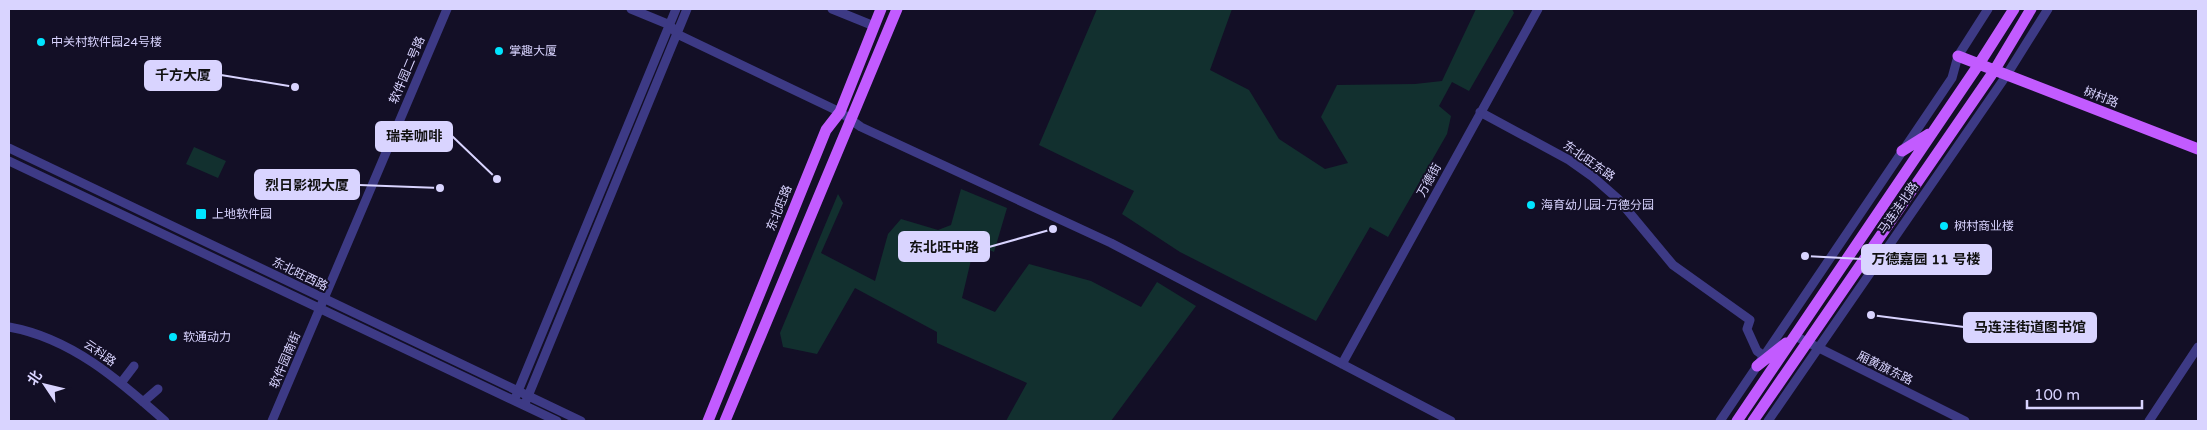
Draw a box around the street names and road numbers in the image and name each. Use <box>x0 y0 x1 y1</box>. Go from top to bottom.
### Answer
street label: 软件园二号路 <box>386 34 428 106</box>
street label: 树村路 <box>2082 84 2120 110</box>
street label: 东北旺东路 <box>1560 138 1618 184</box>
street label: 万德街 <box>1414 161 1444 199</box>
street label: 马连洼北路 <box>1875 179 1921 237</box>
street label: 东北旺路 <box>764 183 794 233</box>
street label: 东北旺西路 <box>270 255 330 293</box>
street label: 软件园南街 <box>267 330 303 390</box>
street label: 云科路 <box>81 337 119 369</box>
street label: 厢黄旗东路 <box>1855 349 1915 387</box>

